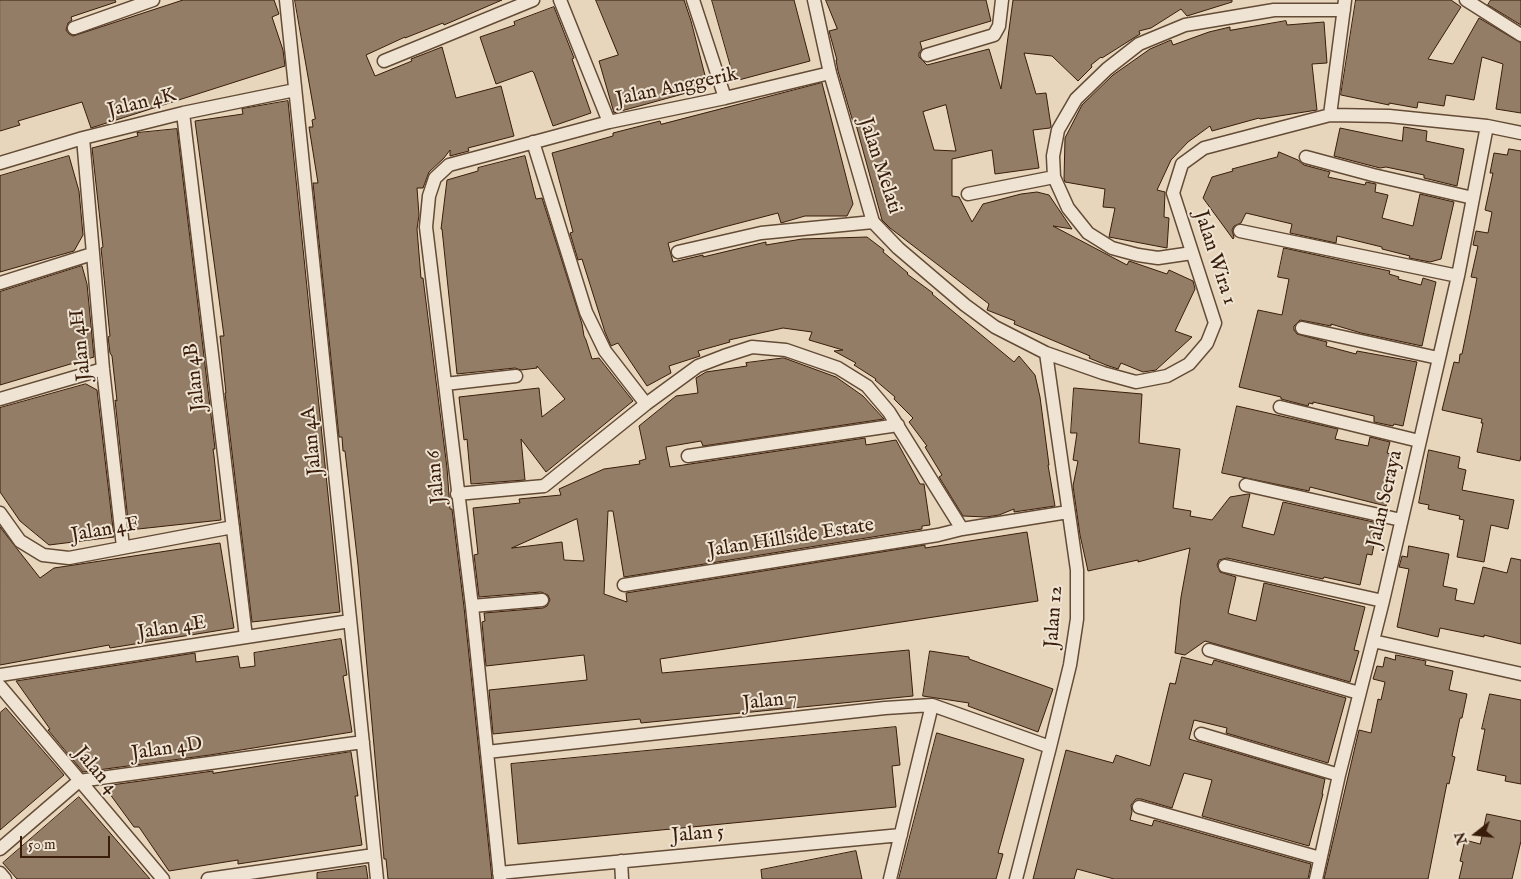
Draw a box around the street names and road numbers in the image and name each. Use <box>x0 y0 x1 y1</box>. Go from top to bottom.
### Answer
street label: Jalan Anggerik <box>614 63 740 113</box>
street label: Jalan 4K <box>105 84 179 124</box>
street label: Jalan Melati <box>852 115 906 217</box>
street label: Jalan Wira 1 <box>1188 208 1240 308</box>
street label: Jalan 4H <box>66 308 98 382</box>
street label: Jalan 4B <box>180 342 212 412</box>
street label: Jalan 4A <box>297 406 329 476</box>
street label: Jalan Seraya <box>1363 448 1409 550</box>
street label: Jalan 6 <box>422 449 452 505</box>
street label: Jalan 4F <box>69 513 141 549</box>
street label: Jalan Hillside Estate <box>706 514 876 564</box>
street label: Jalan 12 <box>1041 585 1069 649</box>
street label: Jalan 4E <box>136 612 208 646</box>
street label: Jalan 7 <box>742 687 798 717</box>
street label: Jalan 4D <box>130 733 204 767</box>
street label: Jalan 4 <box>68 742 122 800</box>
street label: Jalan 5 <box>671 821 725 849</box>

